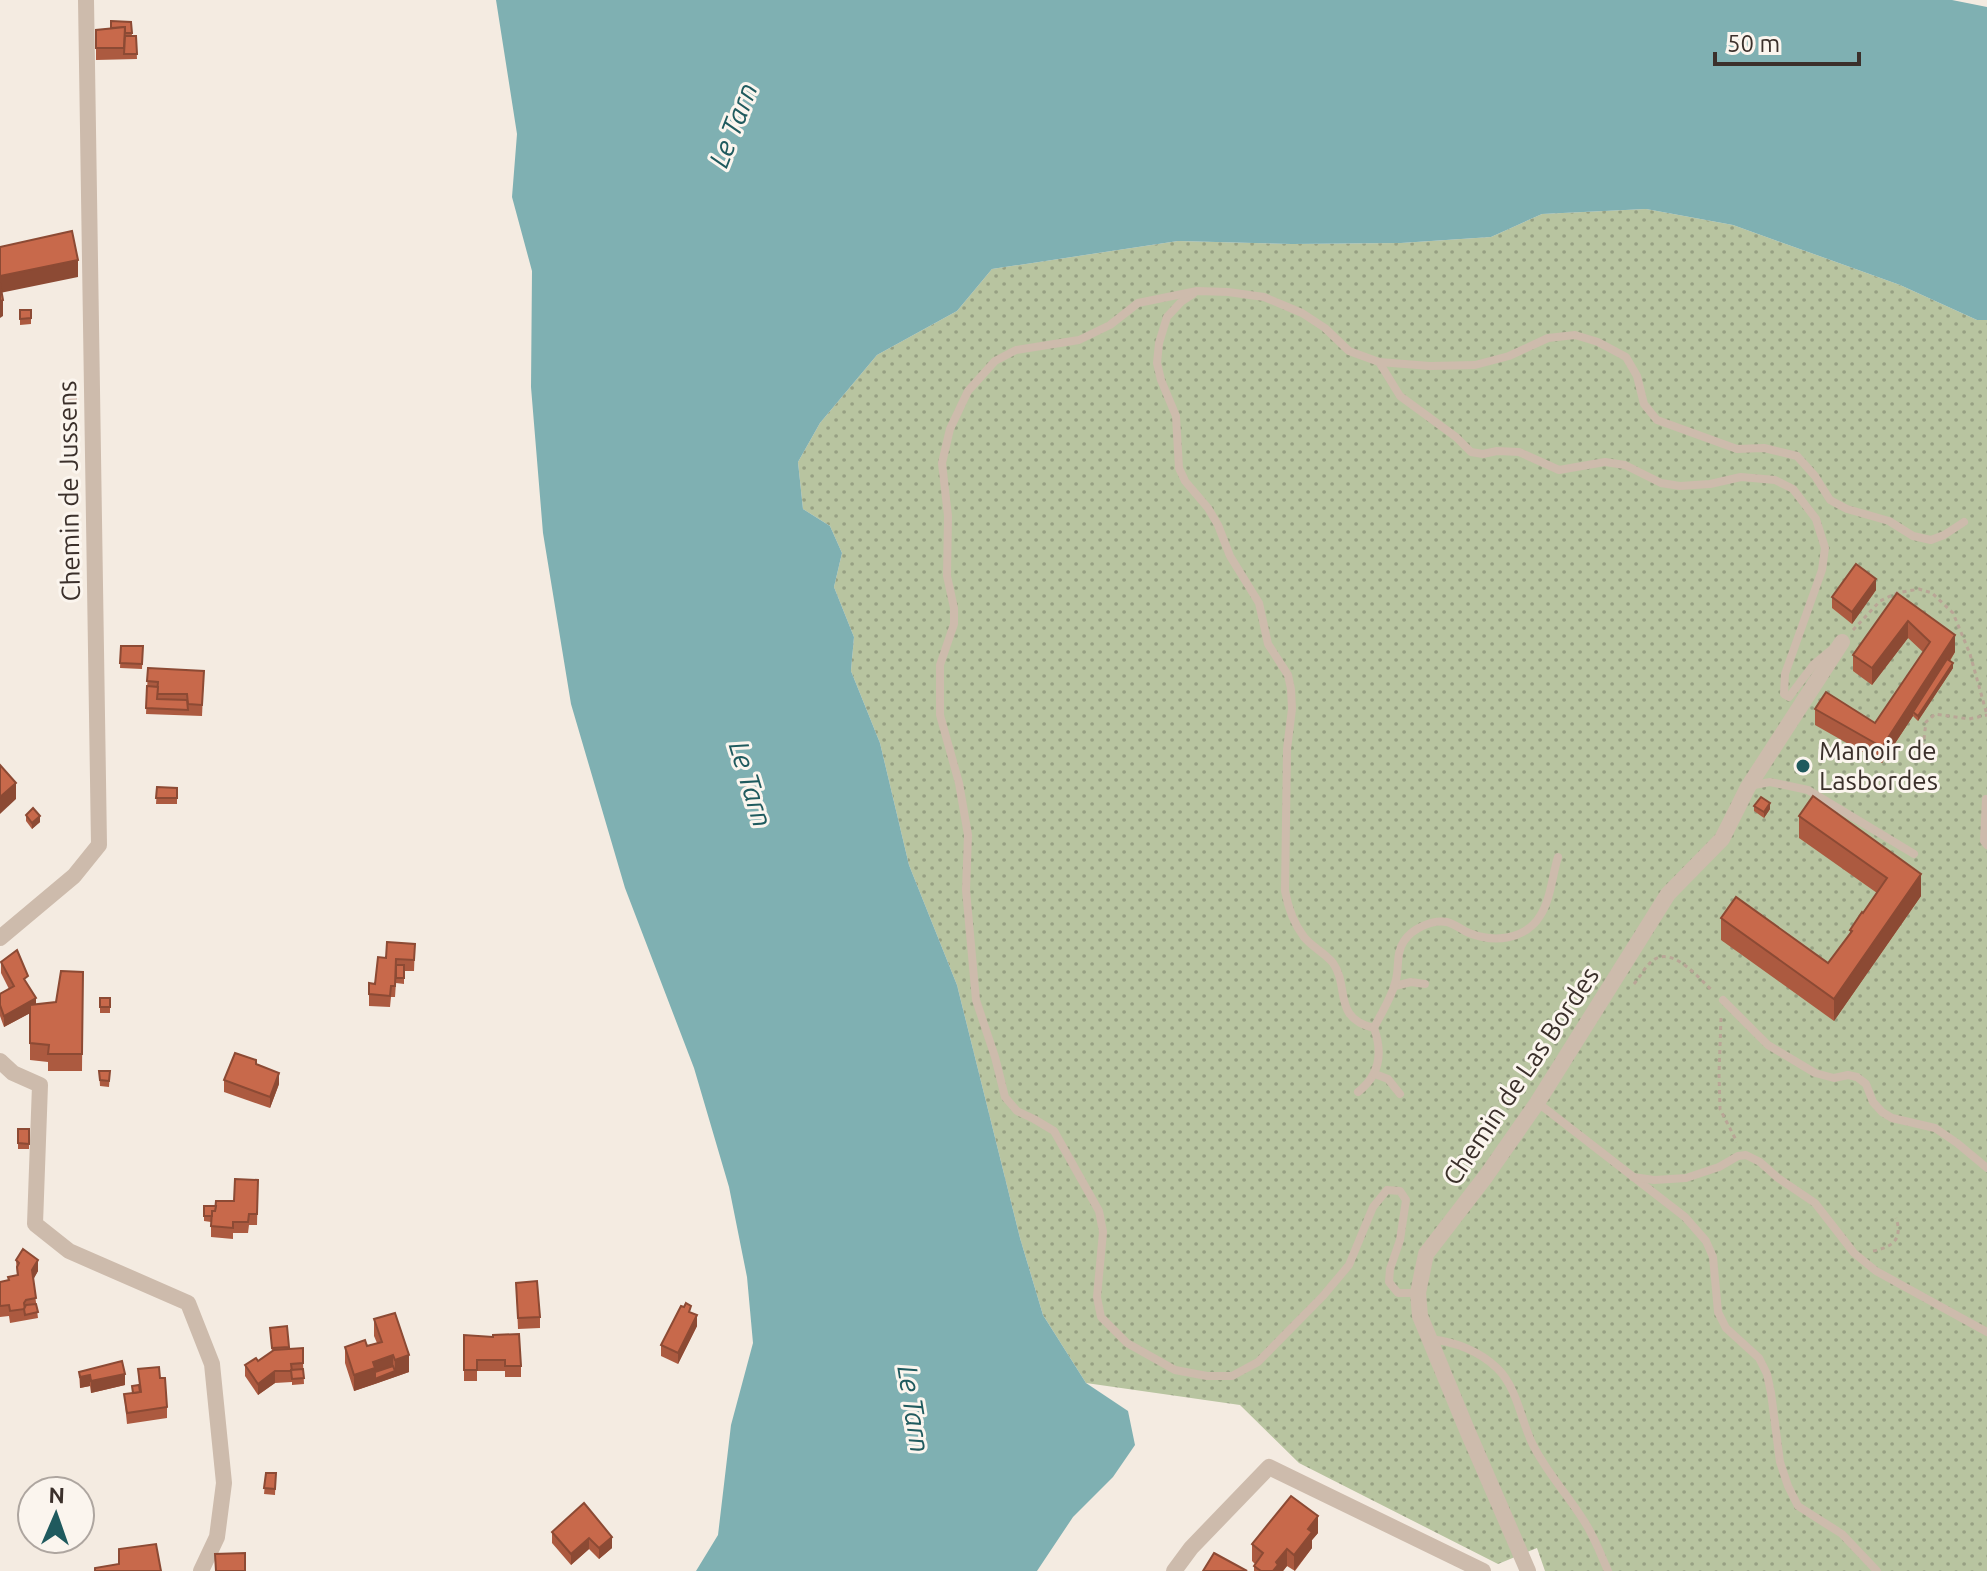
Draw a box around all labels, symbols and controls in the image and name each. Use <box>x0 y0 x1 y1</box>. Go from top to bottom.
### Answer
scale bar <box>1715 16 1859 66</box>
text: 50 m <box>1727 30 1780 57</box>
water label: Le Tarn <box>702 78 763 171</box>
street label: Chemin de Jussens <box>52 380 85 602</box>
place label: Manoir de Lasbordes <box>1819 736 1938 795</box>
water label: Le Tarn <box>724 737 779 830</box>
marker: Manoir de Lasbordes <box>1794 757 1812 775</box>
street label: Chemin de Las Bordes <box>1437 961 1604 1190</box>
water label: Le Tarn <box>892 1363 937 1455</box>
north arrow <box>16 1475 96 1555</box>
text: N <box>48 1482 65 1507</box>

